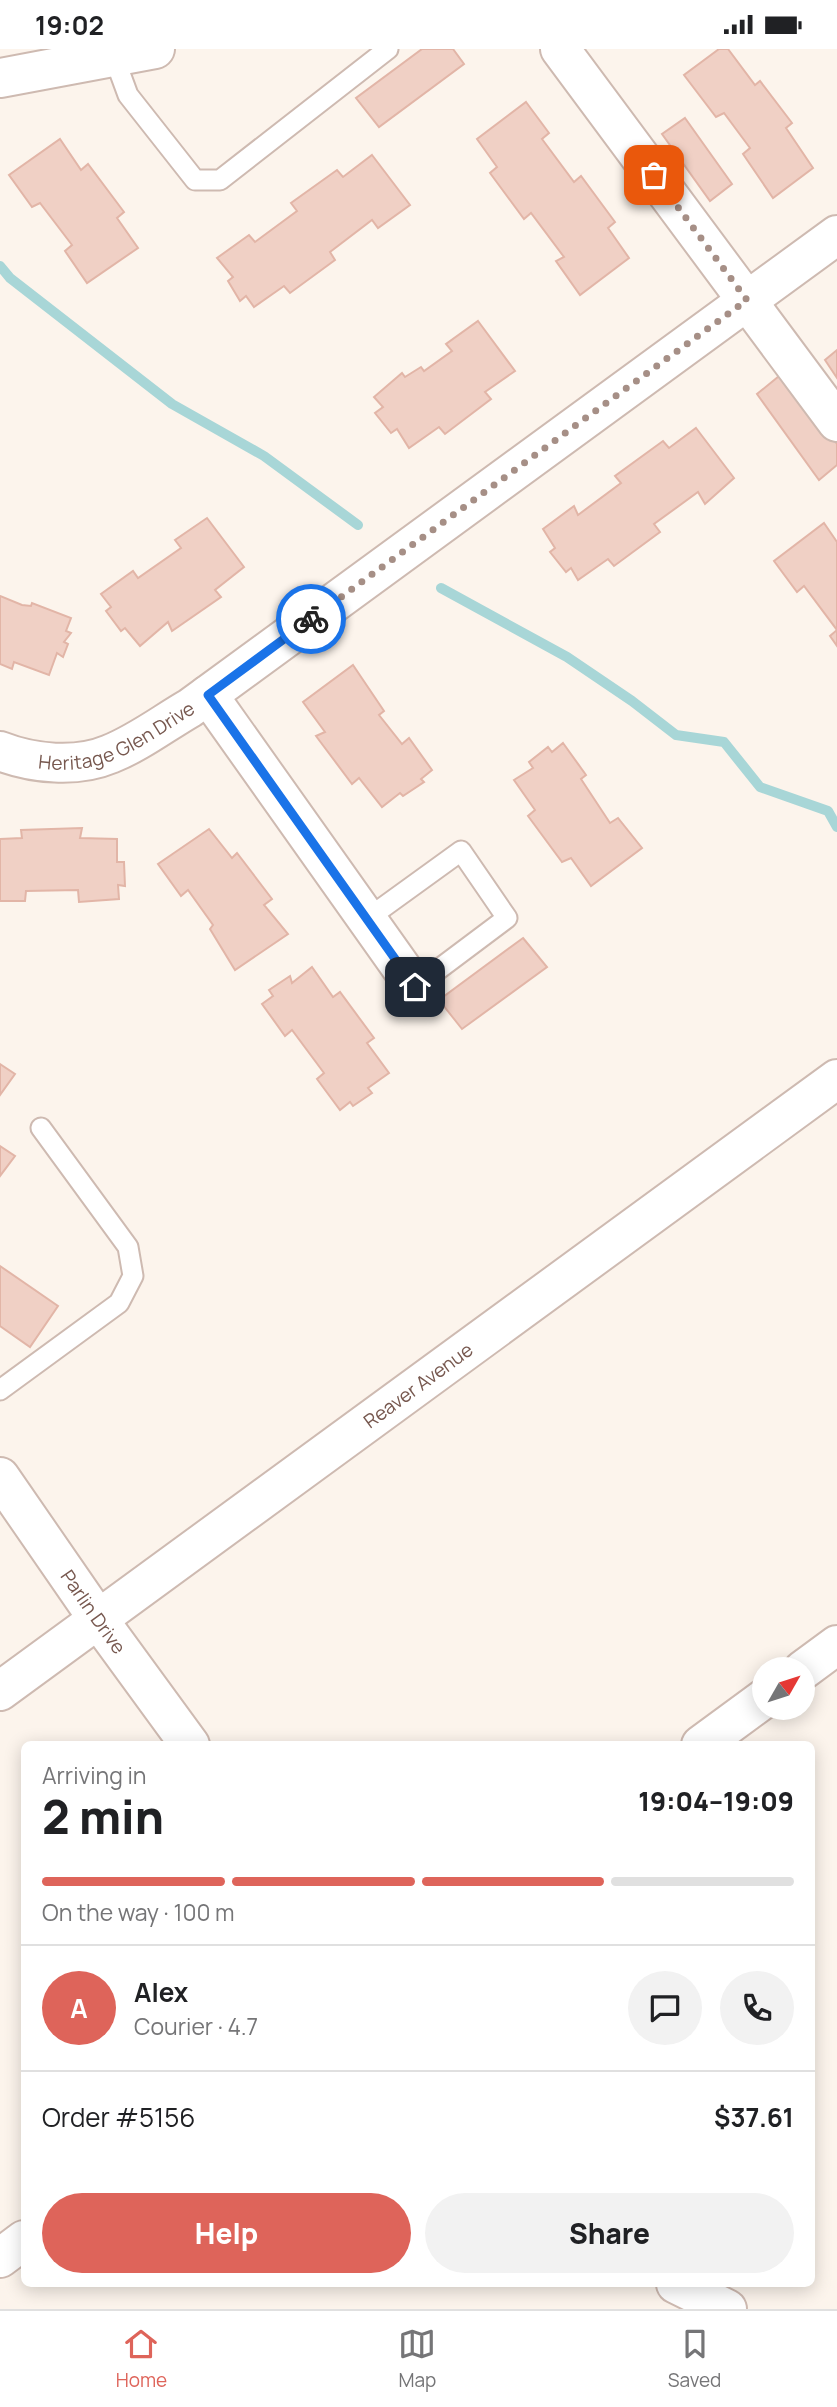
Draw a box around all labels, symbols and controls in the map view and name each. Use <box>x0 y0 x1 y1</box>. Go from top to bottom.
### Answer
text: 19:02 <box>35 7 104 43</box>
pin <box>624 145 684 205</box>
icon: bag <box>635 156 673 194</box>
courier <box>276 584 346 654</box>
icon: bike <box>292 600 330 638</box>
street label: Heritage Glen Drive <box>37 695 199 776</box>
pin <box>385 957 445 1017</box>
icon: home <box>396 968 434 1006</box>
street label: Reaver Avenue <box>358 1337 478 1434</box>
street label: Parlin Drive <box>55 1565 132 1659</box>
north arrow <box>752 1657 816 1720</box>
map controls <box>752 1657 815 1720</box>
text: Arriving in <box>42 1759 147 1791</box>
text: 19:04–19:09 <box>638 1783 794 1819</box>
text: 2 min <box>42 1785 164 1848</box>
text: On the way · 100 m <box>42 1896 235 1928</box>
button: chat <box>628 1971 702 2045</box>
button: phone <box>720 1971 794 2045</box>
text: Alex <box>134 1974 188 2010</box>
text: A <box>70 1990 88 2026</box>
text: Courier · 4.7 <box>134 2010 258 2042</box>
text: Order #5156 <box>42 2099 195 2135</box>
text: $37.61 <box>714 2099 794 2135</box>
button: Help <box>42 2193 411 2273</box>
button: Share <box>425 2193 794 2273</box>
tab: Home <box>116 2325 167 2393</box>
tab: Map <box>398 2325 436 2393</box>
tab: Saved <box>668 2325 721 2393</box>

